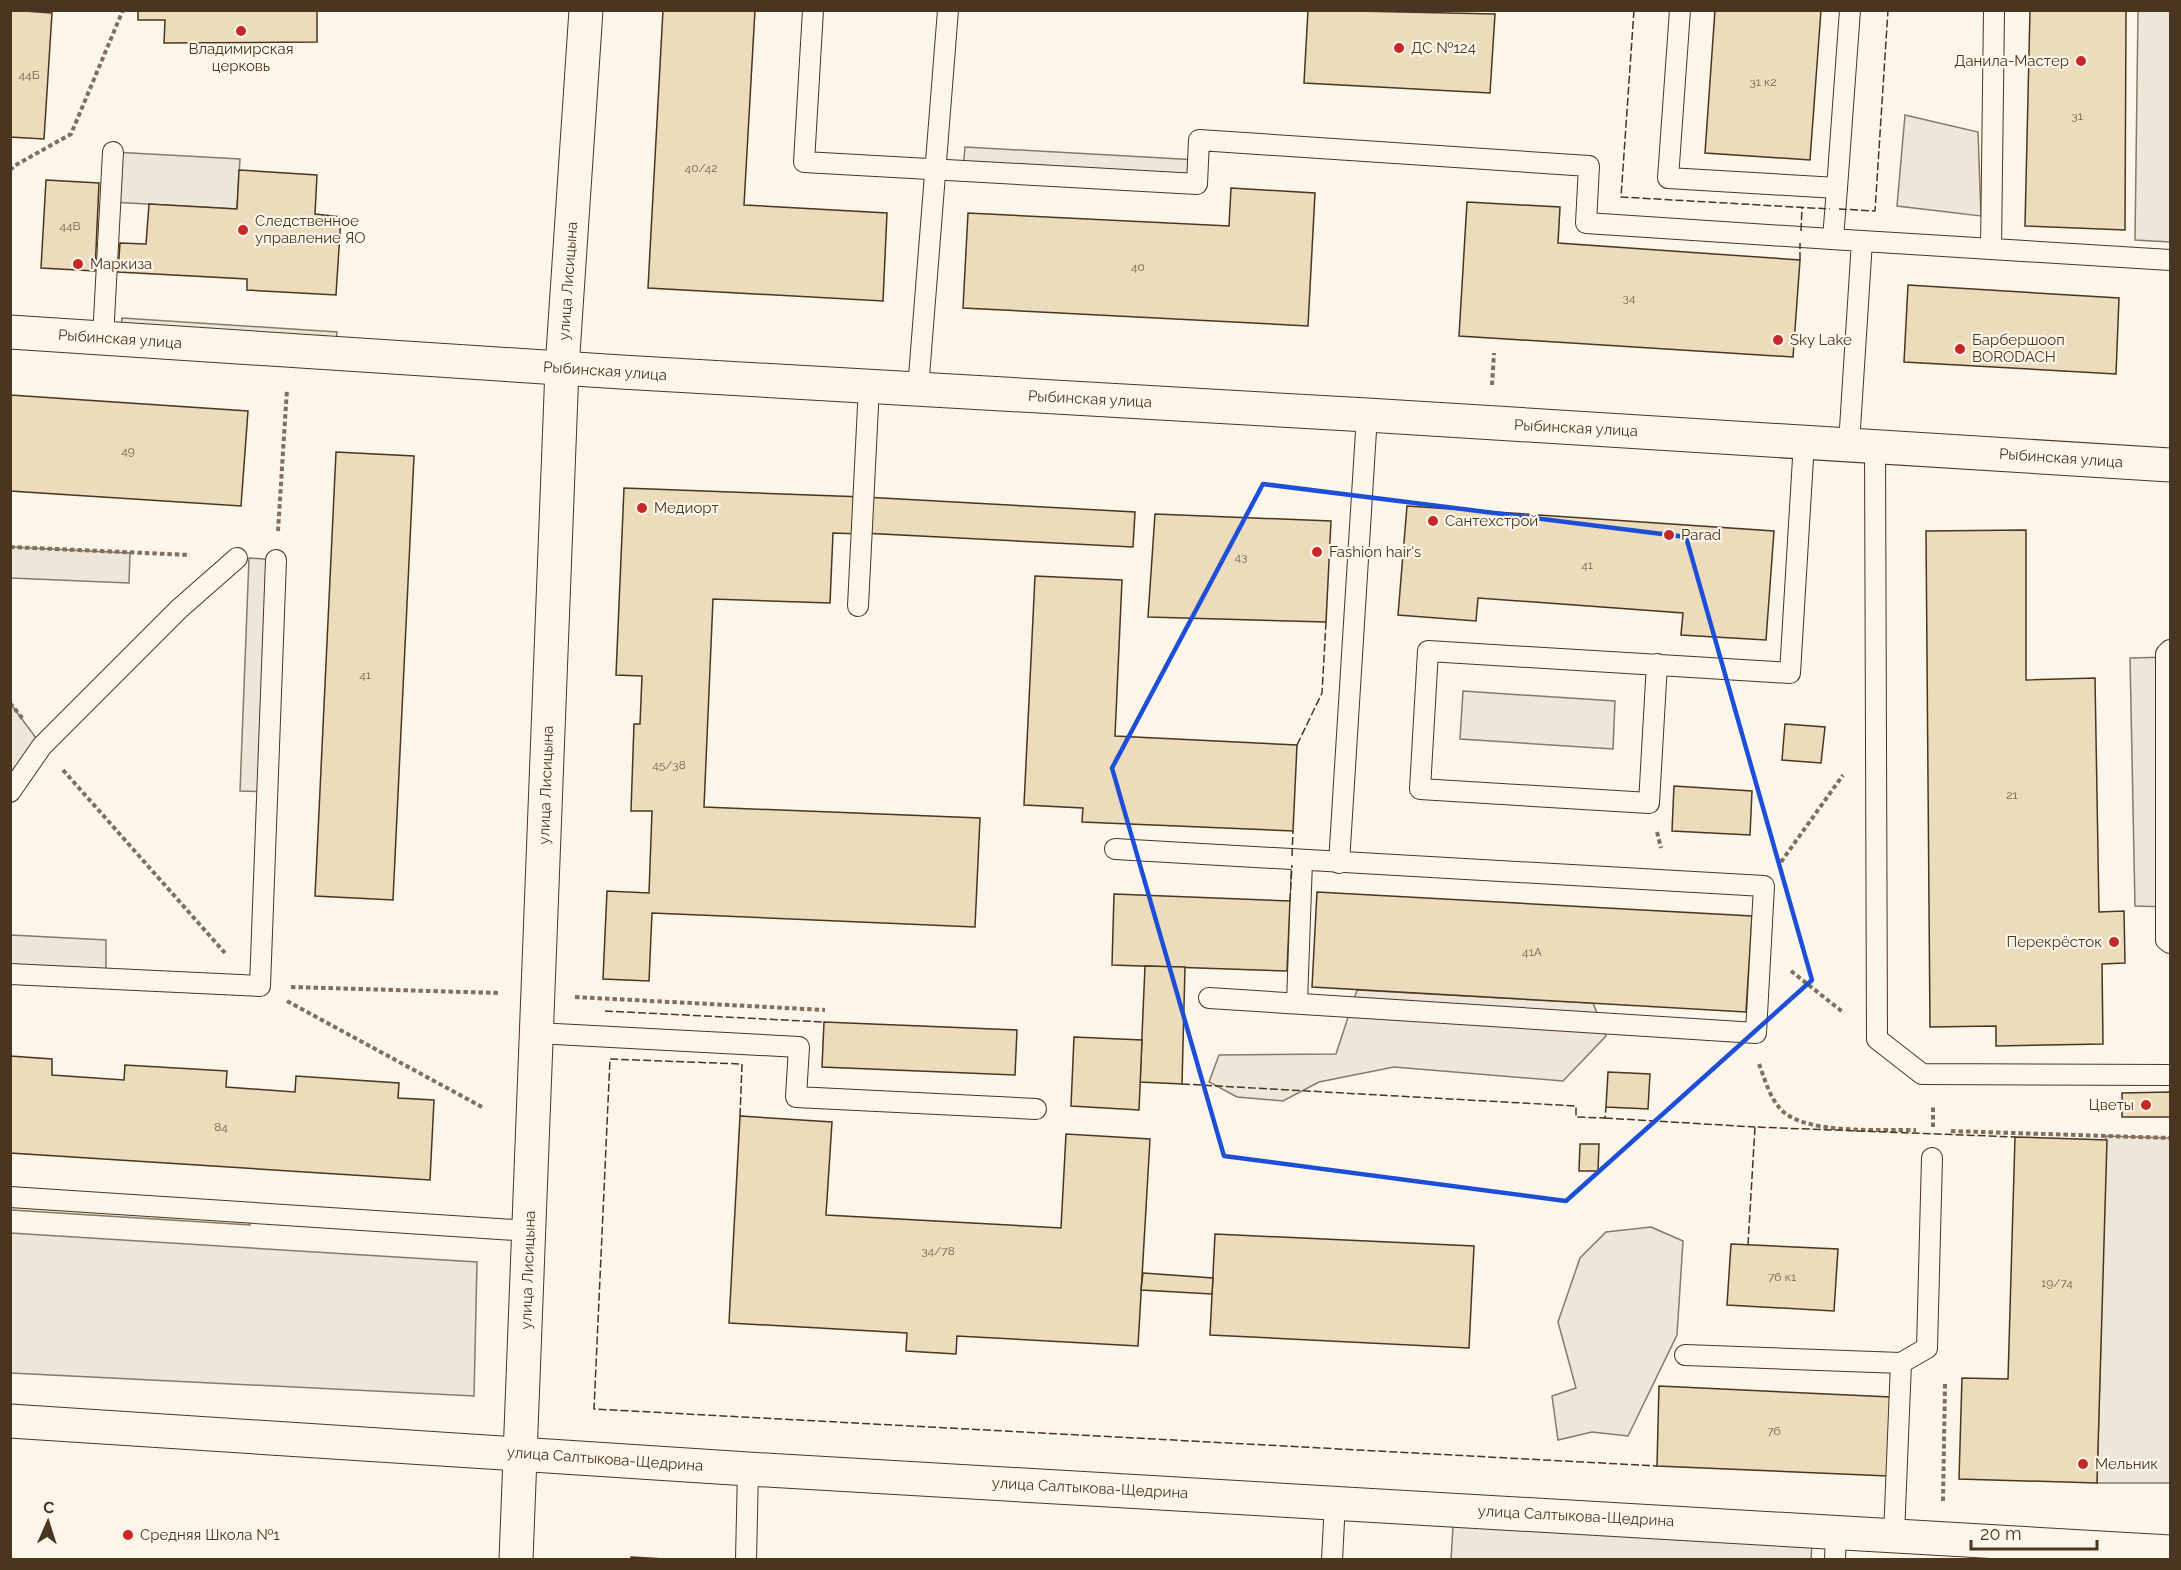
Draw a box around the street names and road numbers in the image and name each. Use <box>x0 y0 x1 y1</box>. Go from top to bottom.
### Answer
street label: улица Лисицына <box>555 221 581 341</box>
street label: Рыбинская улица <box>57 326 183 352</box>
street label: Рыбинская улица <box>542 358 668 384</box>
street label: Рыбинская улица <box>1028 387 1152 411</box>
street label: Рыбинская улица <box>1514 416 1638 440</box>
street label: Рыбинская улица <box>1998 445 2124 471</box>
street label: улица Лисицына <box>535 725 557 845</box>
street label: улица Лисицына <box>517 1210 539 1330</box>
street label: улица Салтыкова-Щедрина <box>506 1443 704 1475</box>
street label: улица Салтыкова-Щедрина <box>991 1474 1189 1502</box>
street label: улица Салтыкова-Щедрина <box>1477 1502 1675 1530</box>

